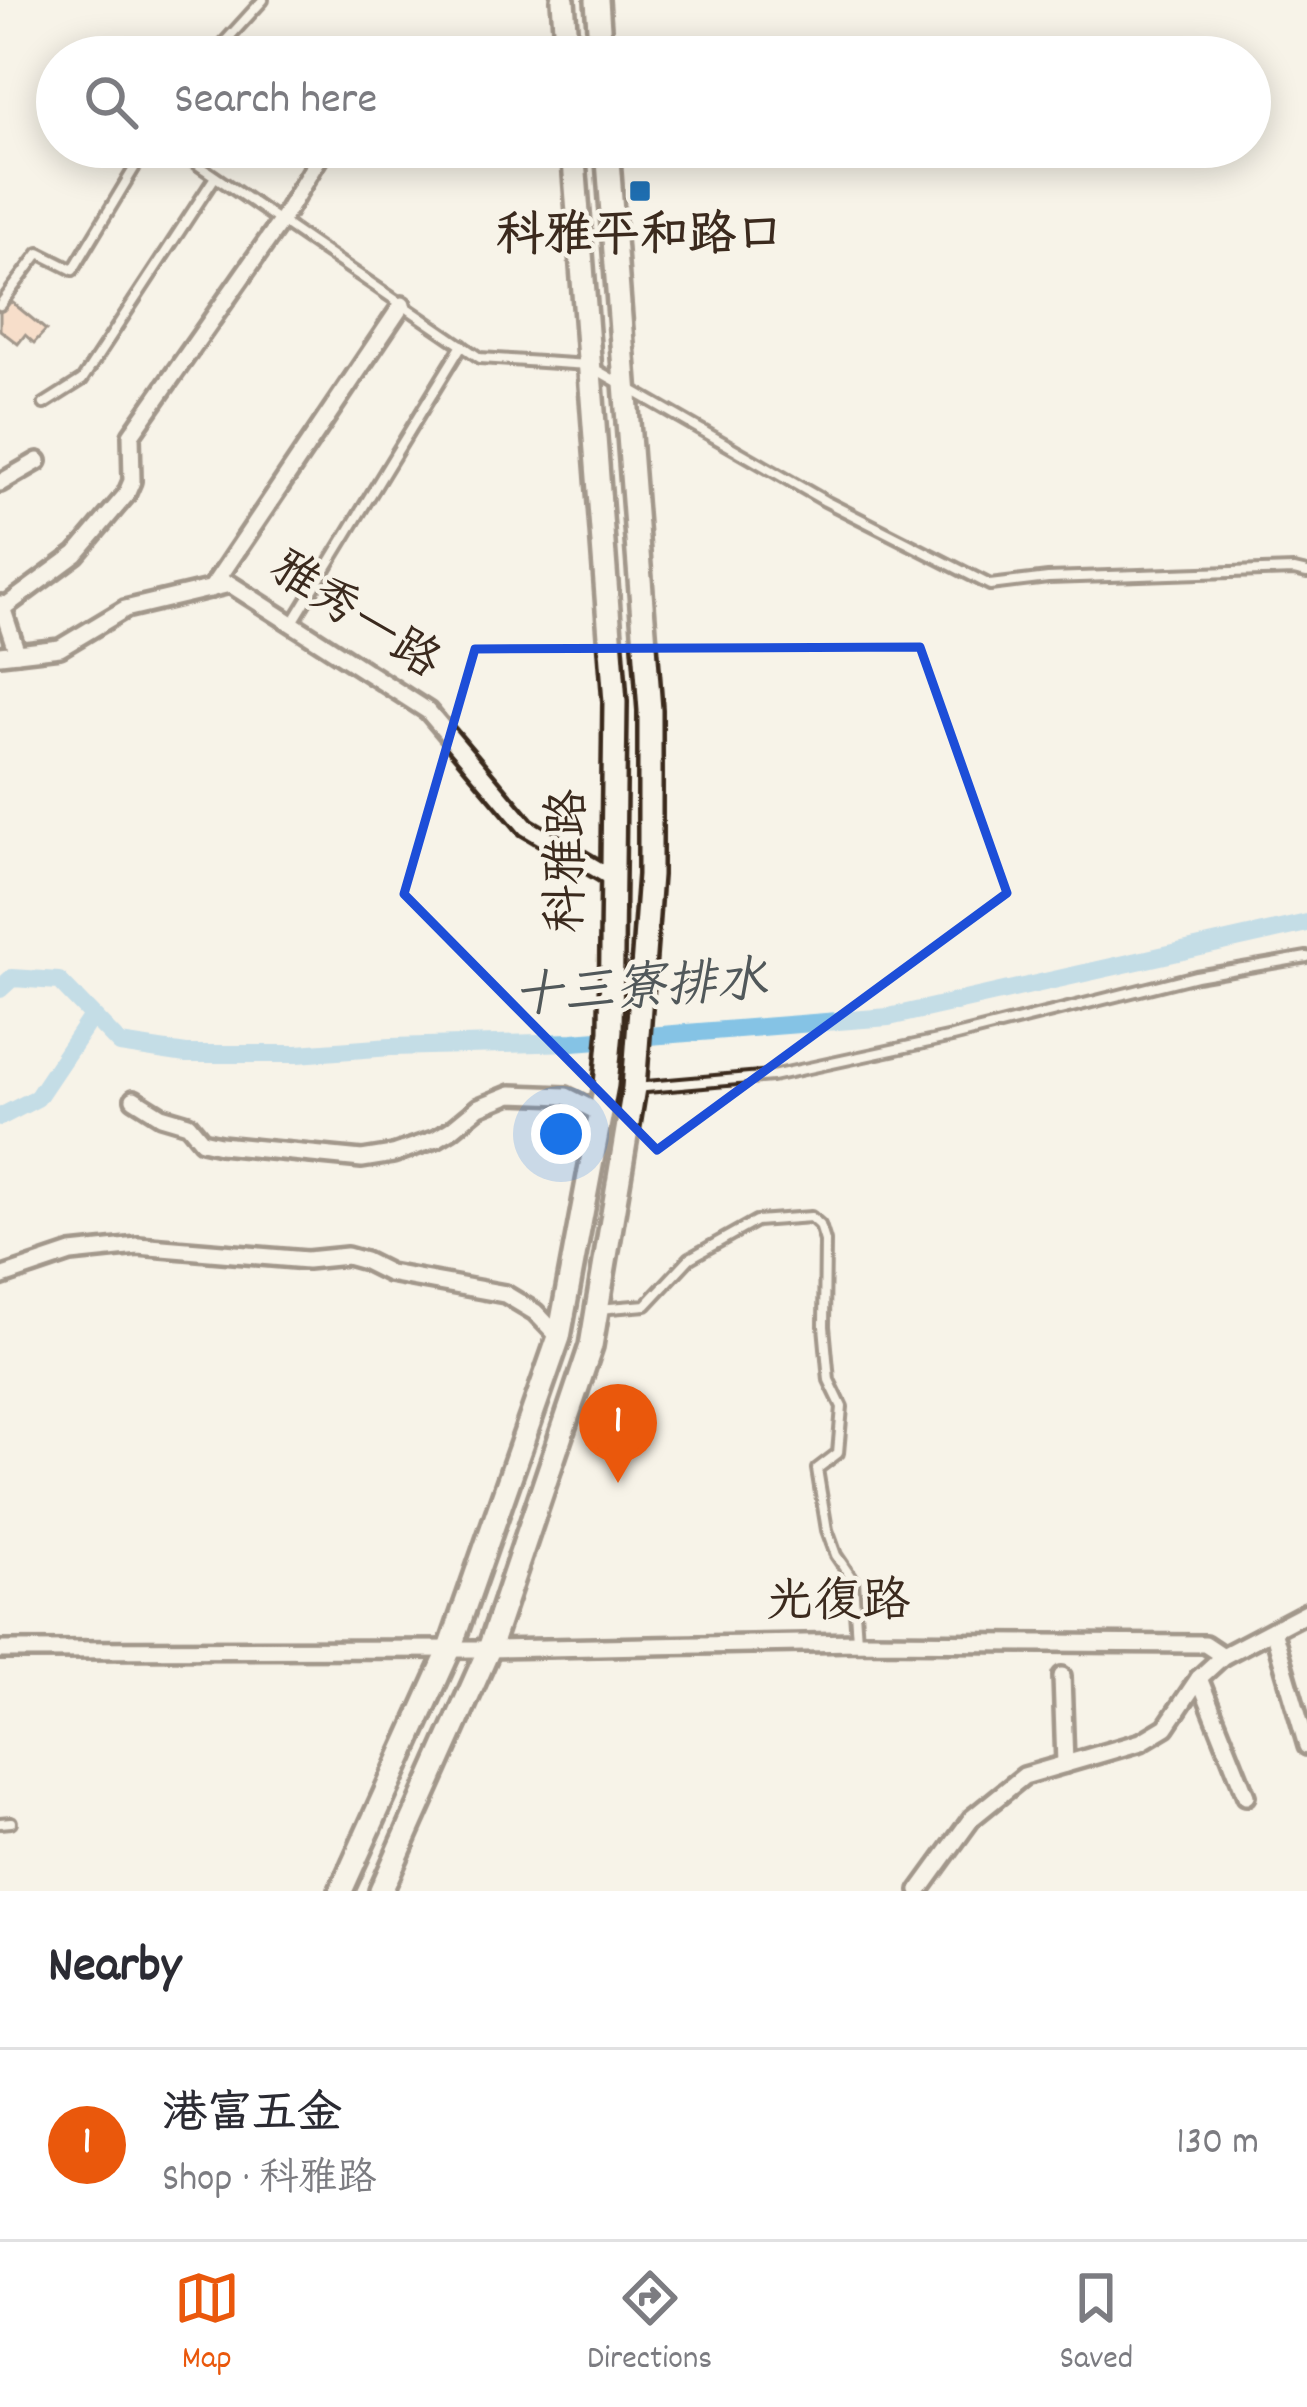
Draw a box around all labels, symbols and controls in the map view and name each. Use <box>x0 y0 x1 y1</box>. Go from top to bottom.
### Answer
search box <box>36 36 1271 168</box>
icon: search <box>78 69 144 135</box>
text: Search here <box>174 70 377 134</box>
marker: 科雅平和路口 <box>627 178 653 204</box>
place label: 科雅平和路口 <box>496 205 784 274</box>
street label: 雅秀一路 <box>254 537 452 699</box>
street label: 科雅路 <box>535 788 607 934</box>
water label: 十三寮排水 <box>510 948 771 1038</box>
your location <box>531 1104 591 1164</box>
pin: 1 <box>579 1384 657 1483</box>
street label: 光復路 <box>766 1571 910 1640</box>
text: Nearby <box>48 1933 181 2005</box>
text: 港富五金 <box>162 2085 342 2149</box>
text: 1 <box>83 2117 91 2172</box>
text: 130 m <box>1176 2117 1259 2172</box>
text: Shop · 科雅路 <box>162 2154 376 2209</box>
tab: Map <box>174 2265 240 2384</box>
tab: Directions <box>587 2265 712 2384</box>
tab: Saved <box>1060 2265 1133 2384</box>

